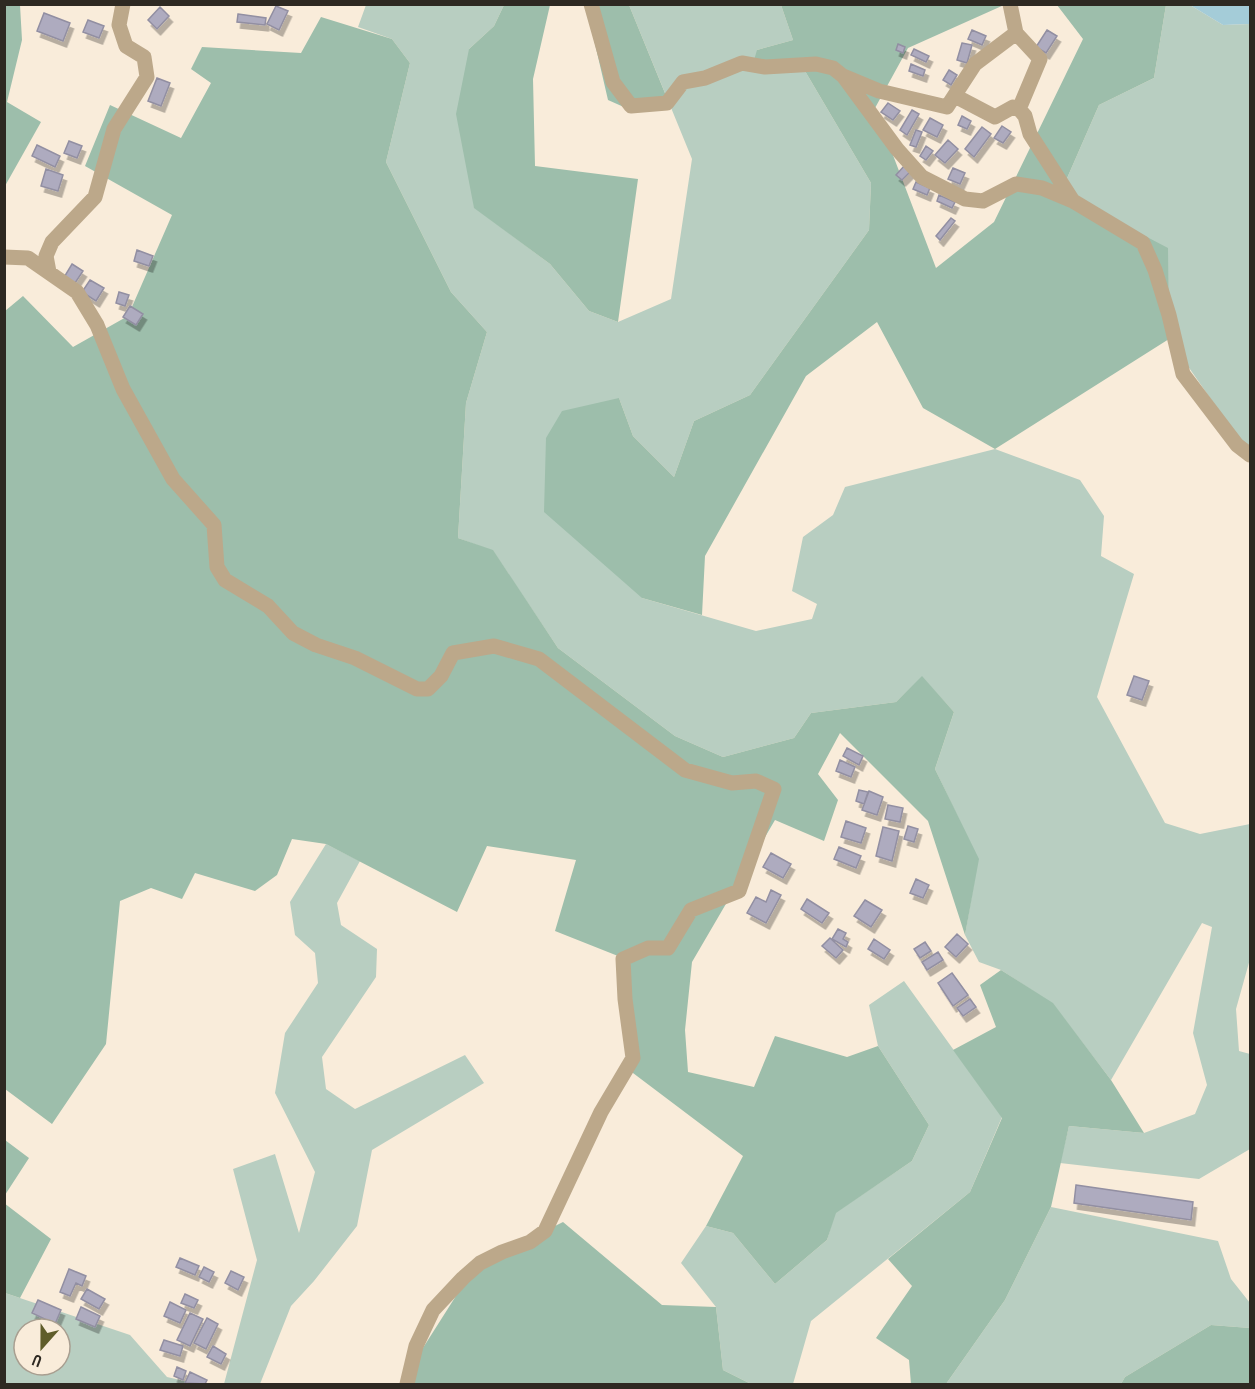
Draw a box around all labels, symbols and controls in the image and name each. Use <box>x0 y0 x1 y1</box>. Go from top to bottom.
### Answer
north arrow <box>12 1317 72 1377</box>
text: U <box>29 1350 44 1372</box>

